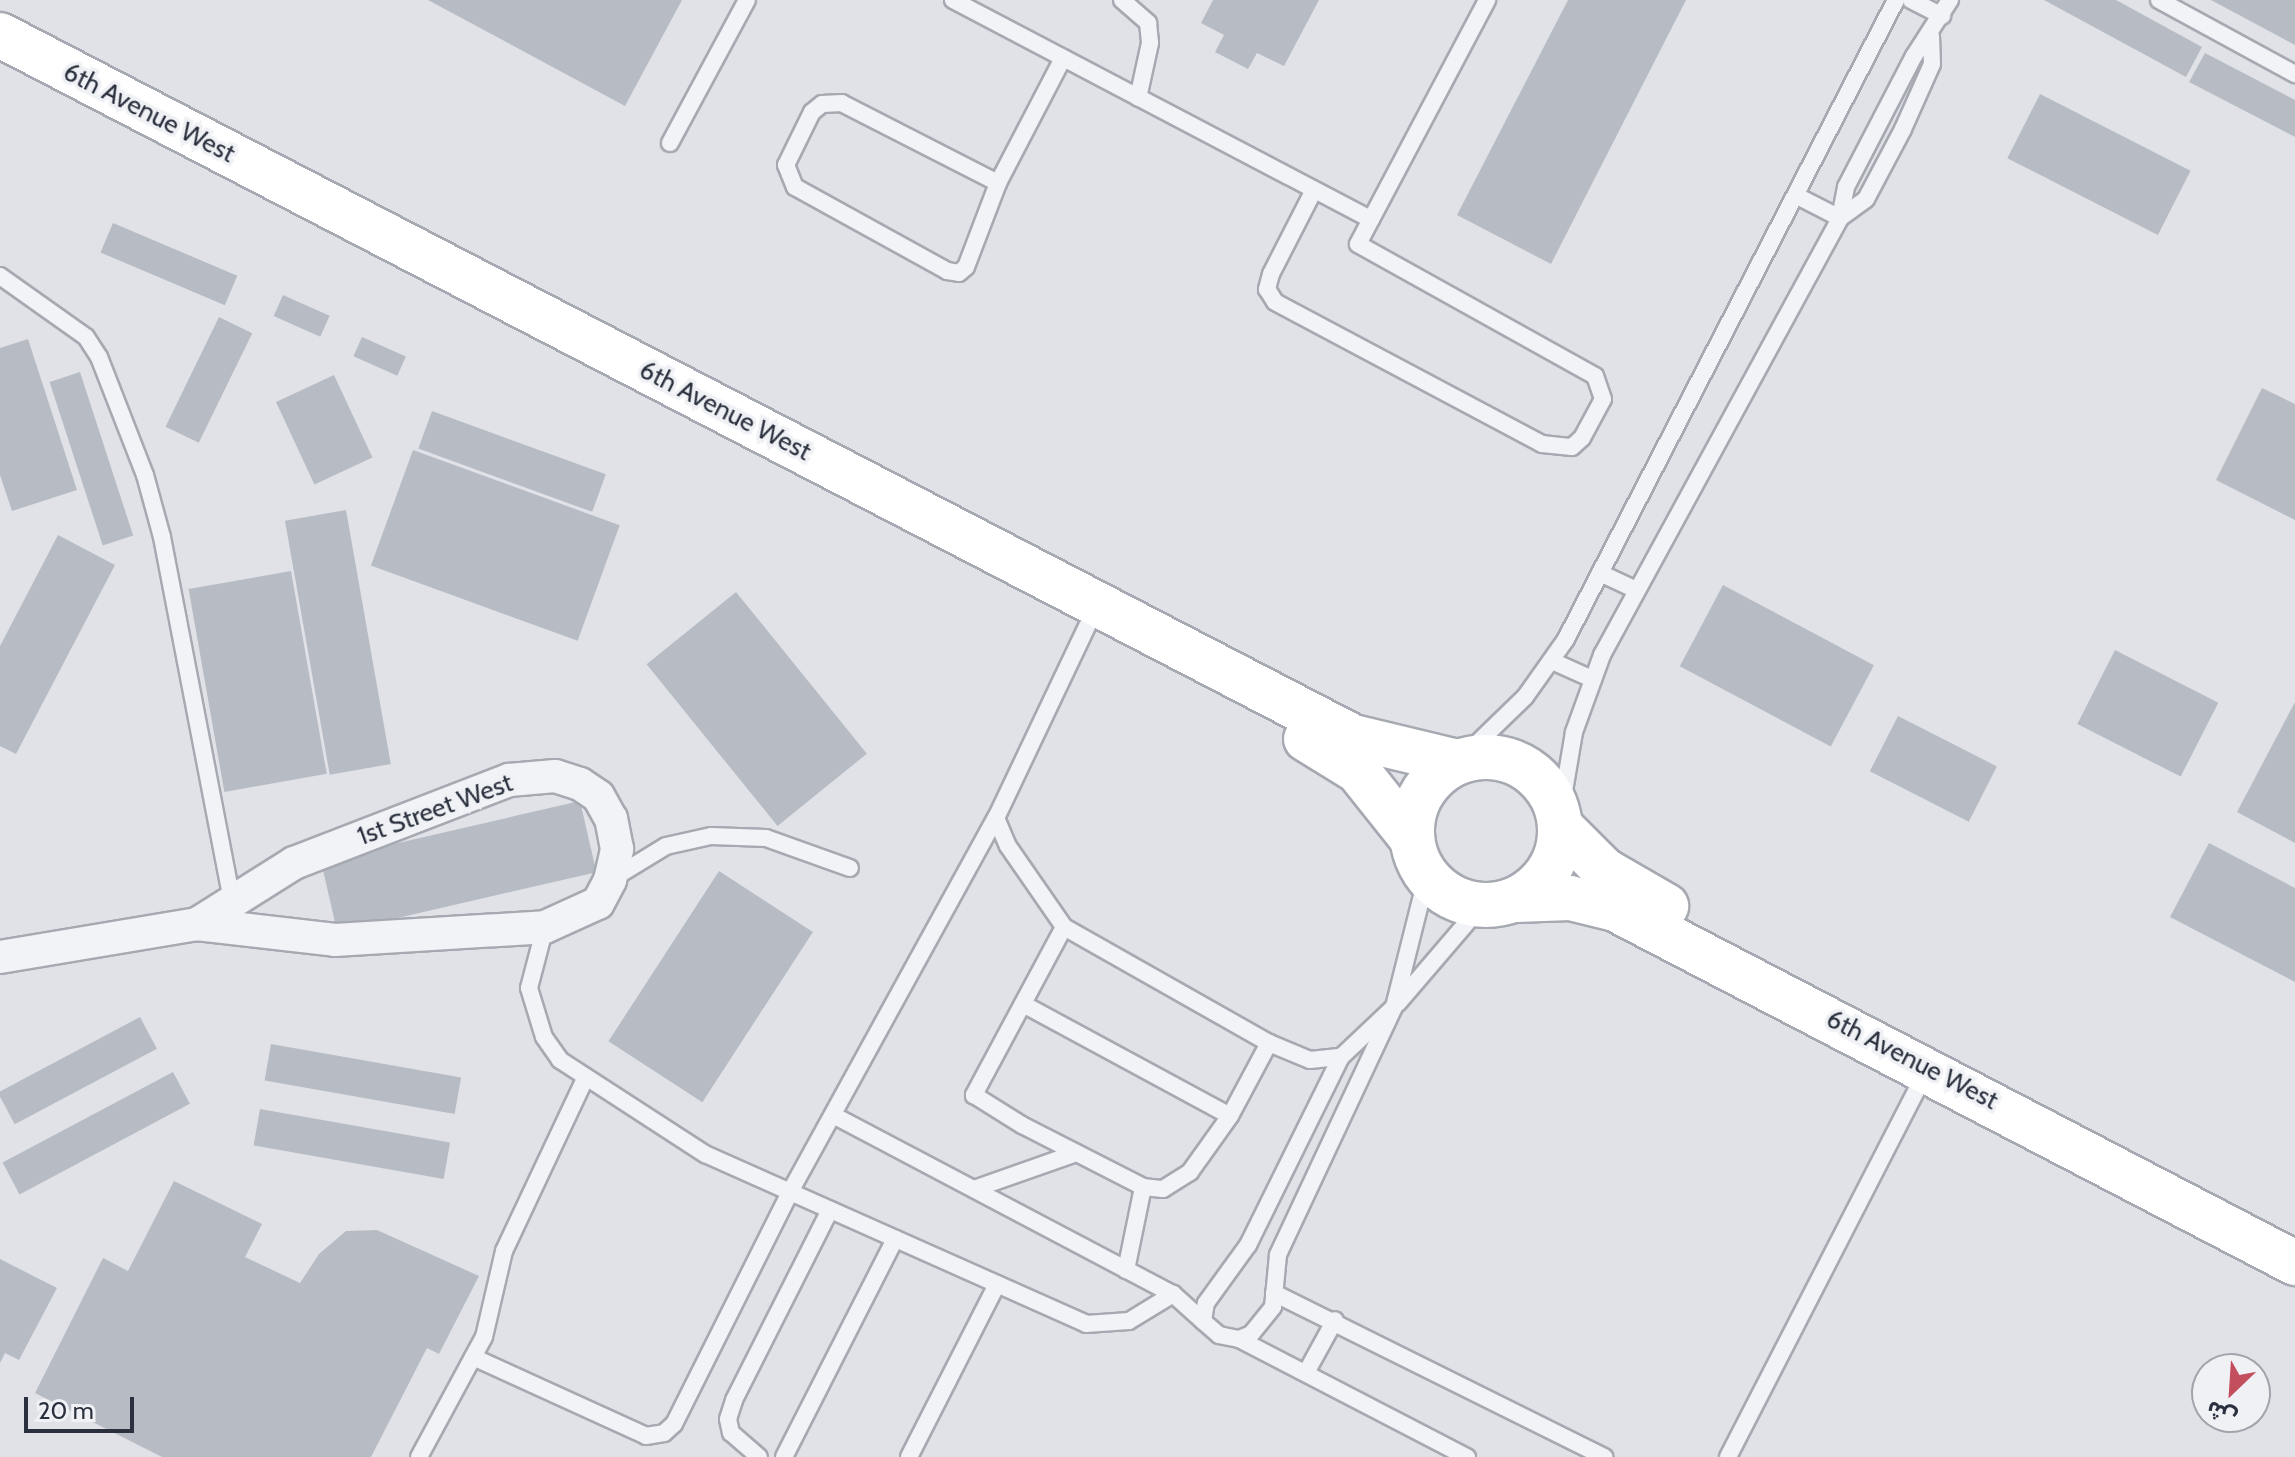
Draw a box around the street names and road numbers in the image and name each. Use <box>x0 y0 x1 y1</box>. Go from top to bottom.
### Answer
street label: 6th Avenue West <box>58 56 240 170</box>
street label: 6th Avenue West <box>634 354 816 468</box>
street label: 1st Street West <box>353 767 517 853</box>
street label: 6th Avenue West <box>1821 1003 2003 1117</box>

